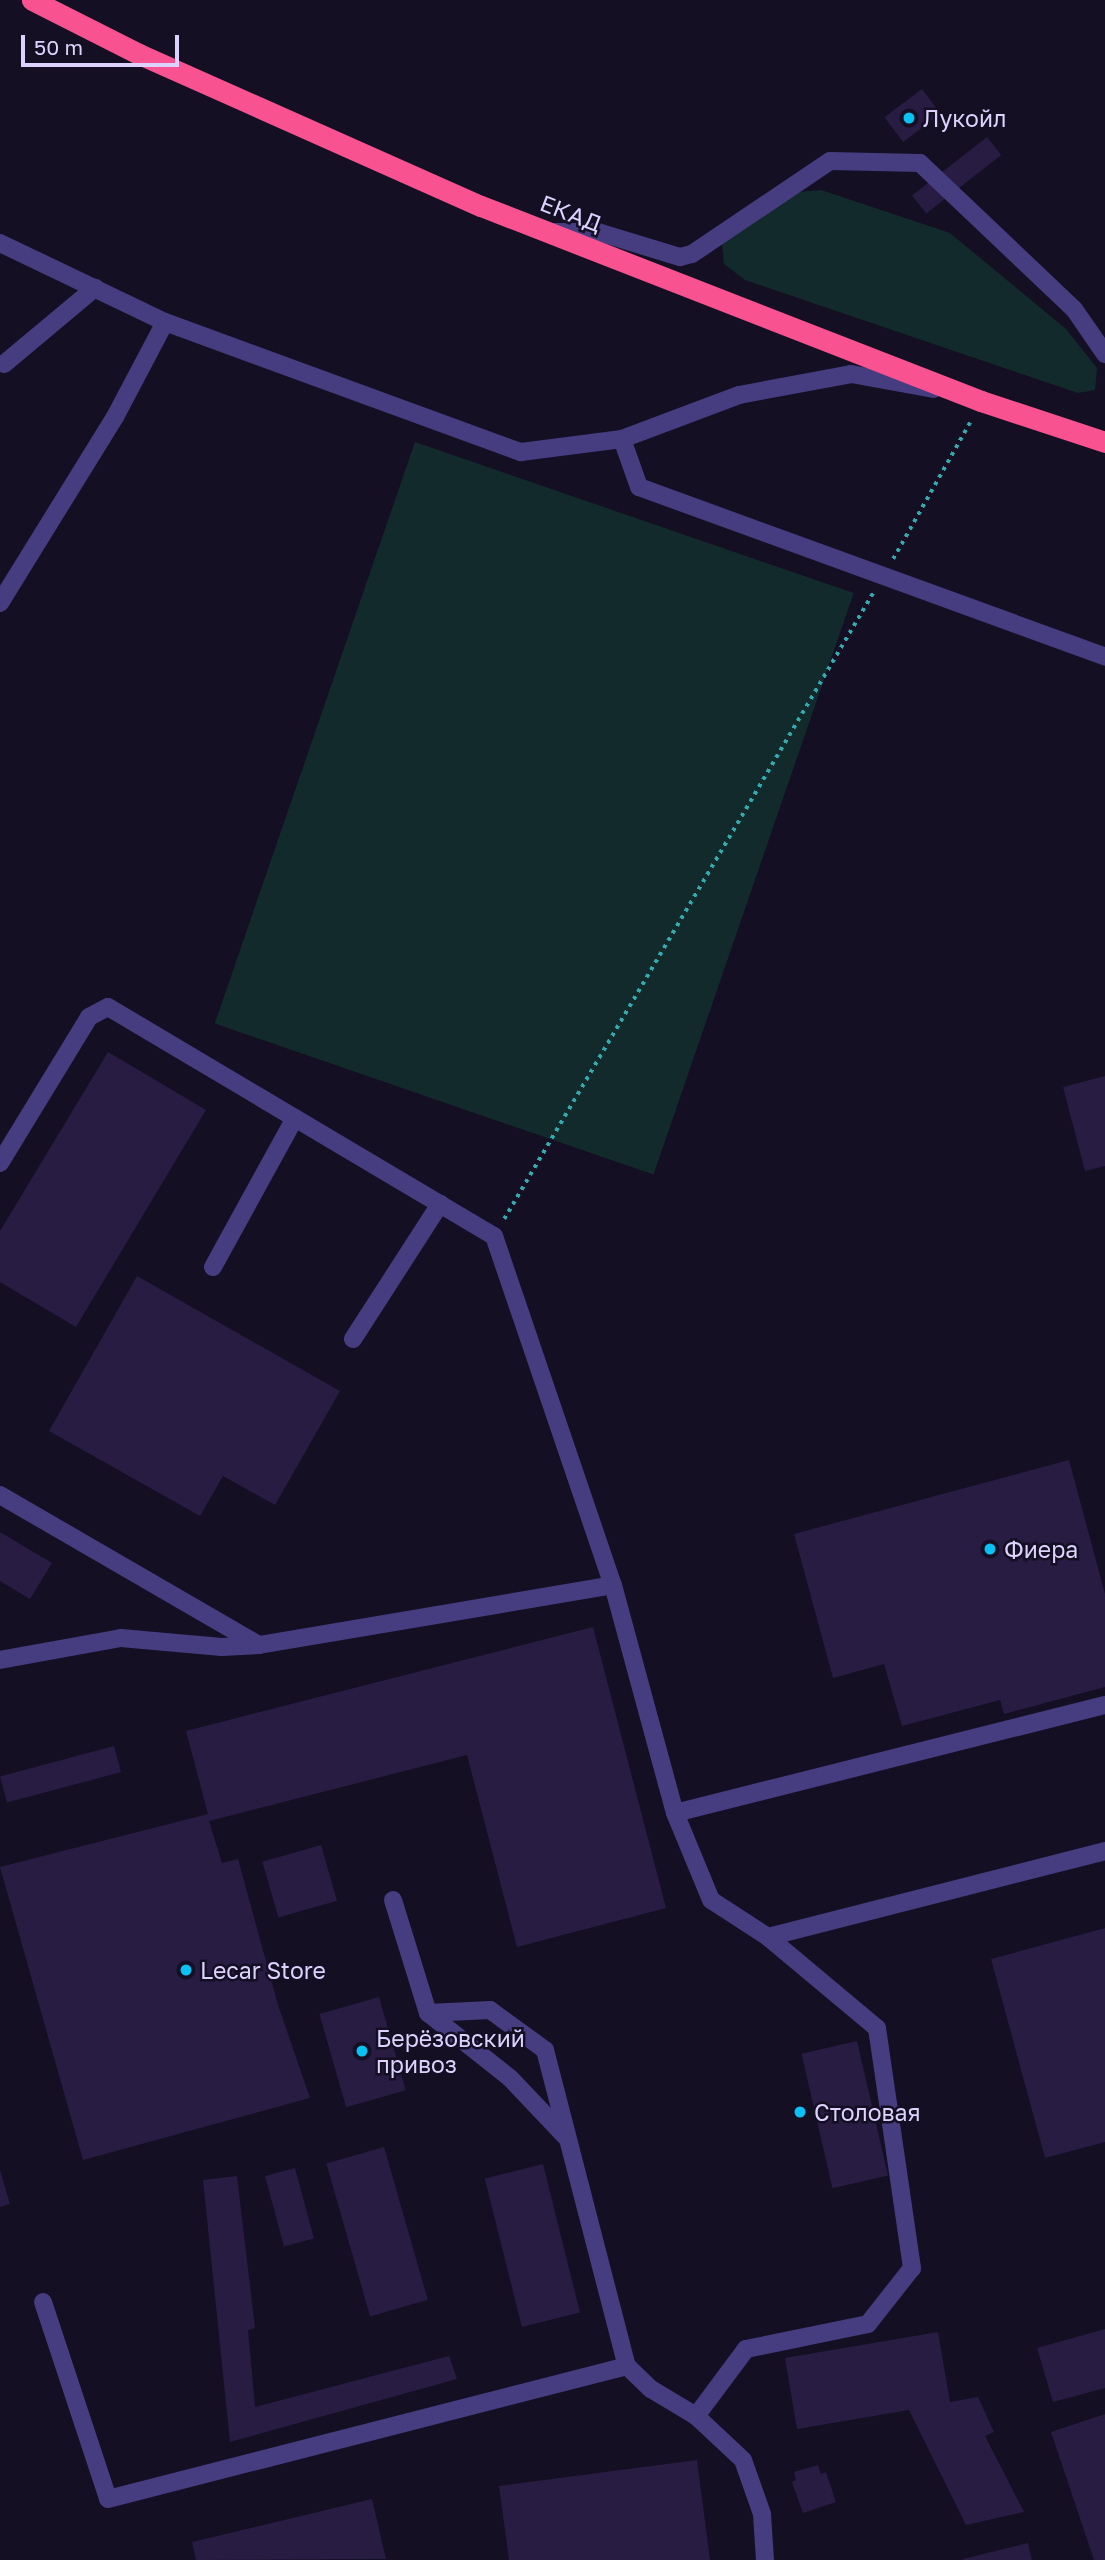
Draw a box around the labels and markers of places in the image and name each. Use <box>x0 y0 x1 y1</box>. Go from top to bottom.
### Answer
place label: Лукойл <box>923 104 1006 132</box>
marker: Лукойл <box>901 110 917 126</box>
place label: Фиера <box>1004 1535 1078 1563</box>
marker: Фиера <box>982 1541 998 1557</box>
place label: Lecar Store <box>200 1956 326 1984</box>
marker: Lecar Store <box>178 1962 194 1978</box>
place label: Берёзовский привоз <box>376 2024 525 2078</box>
marker: Берёзовский привоз <box>354 2043 370 2059</box>
place label: Столовая <box>814 2098 921 2126</box>
marker: Столовая <box>792 2104 808 2120</box>

